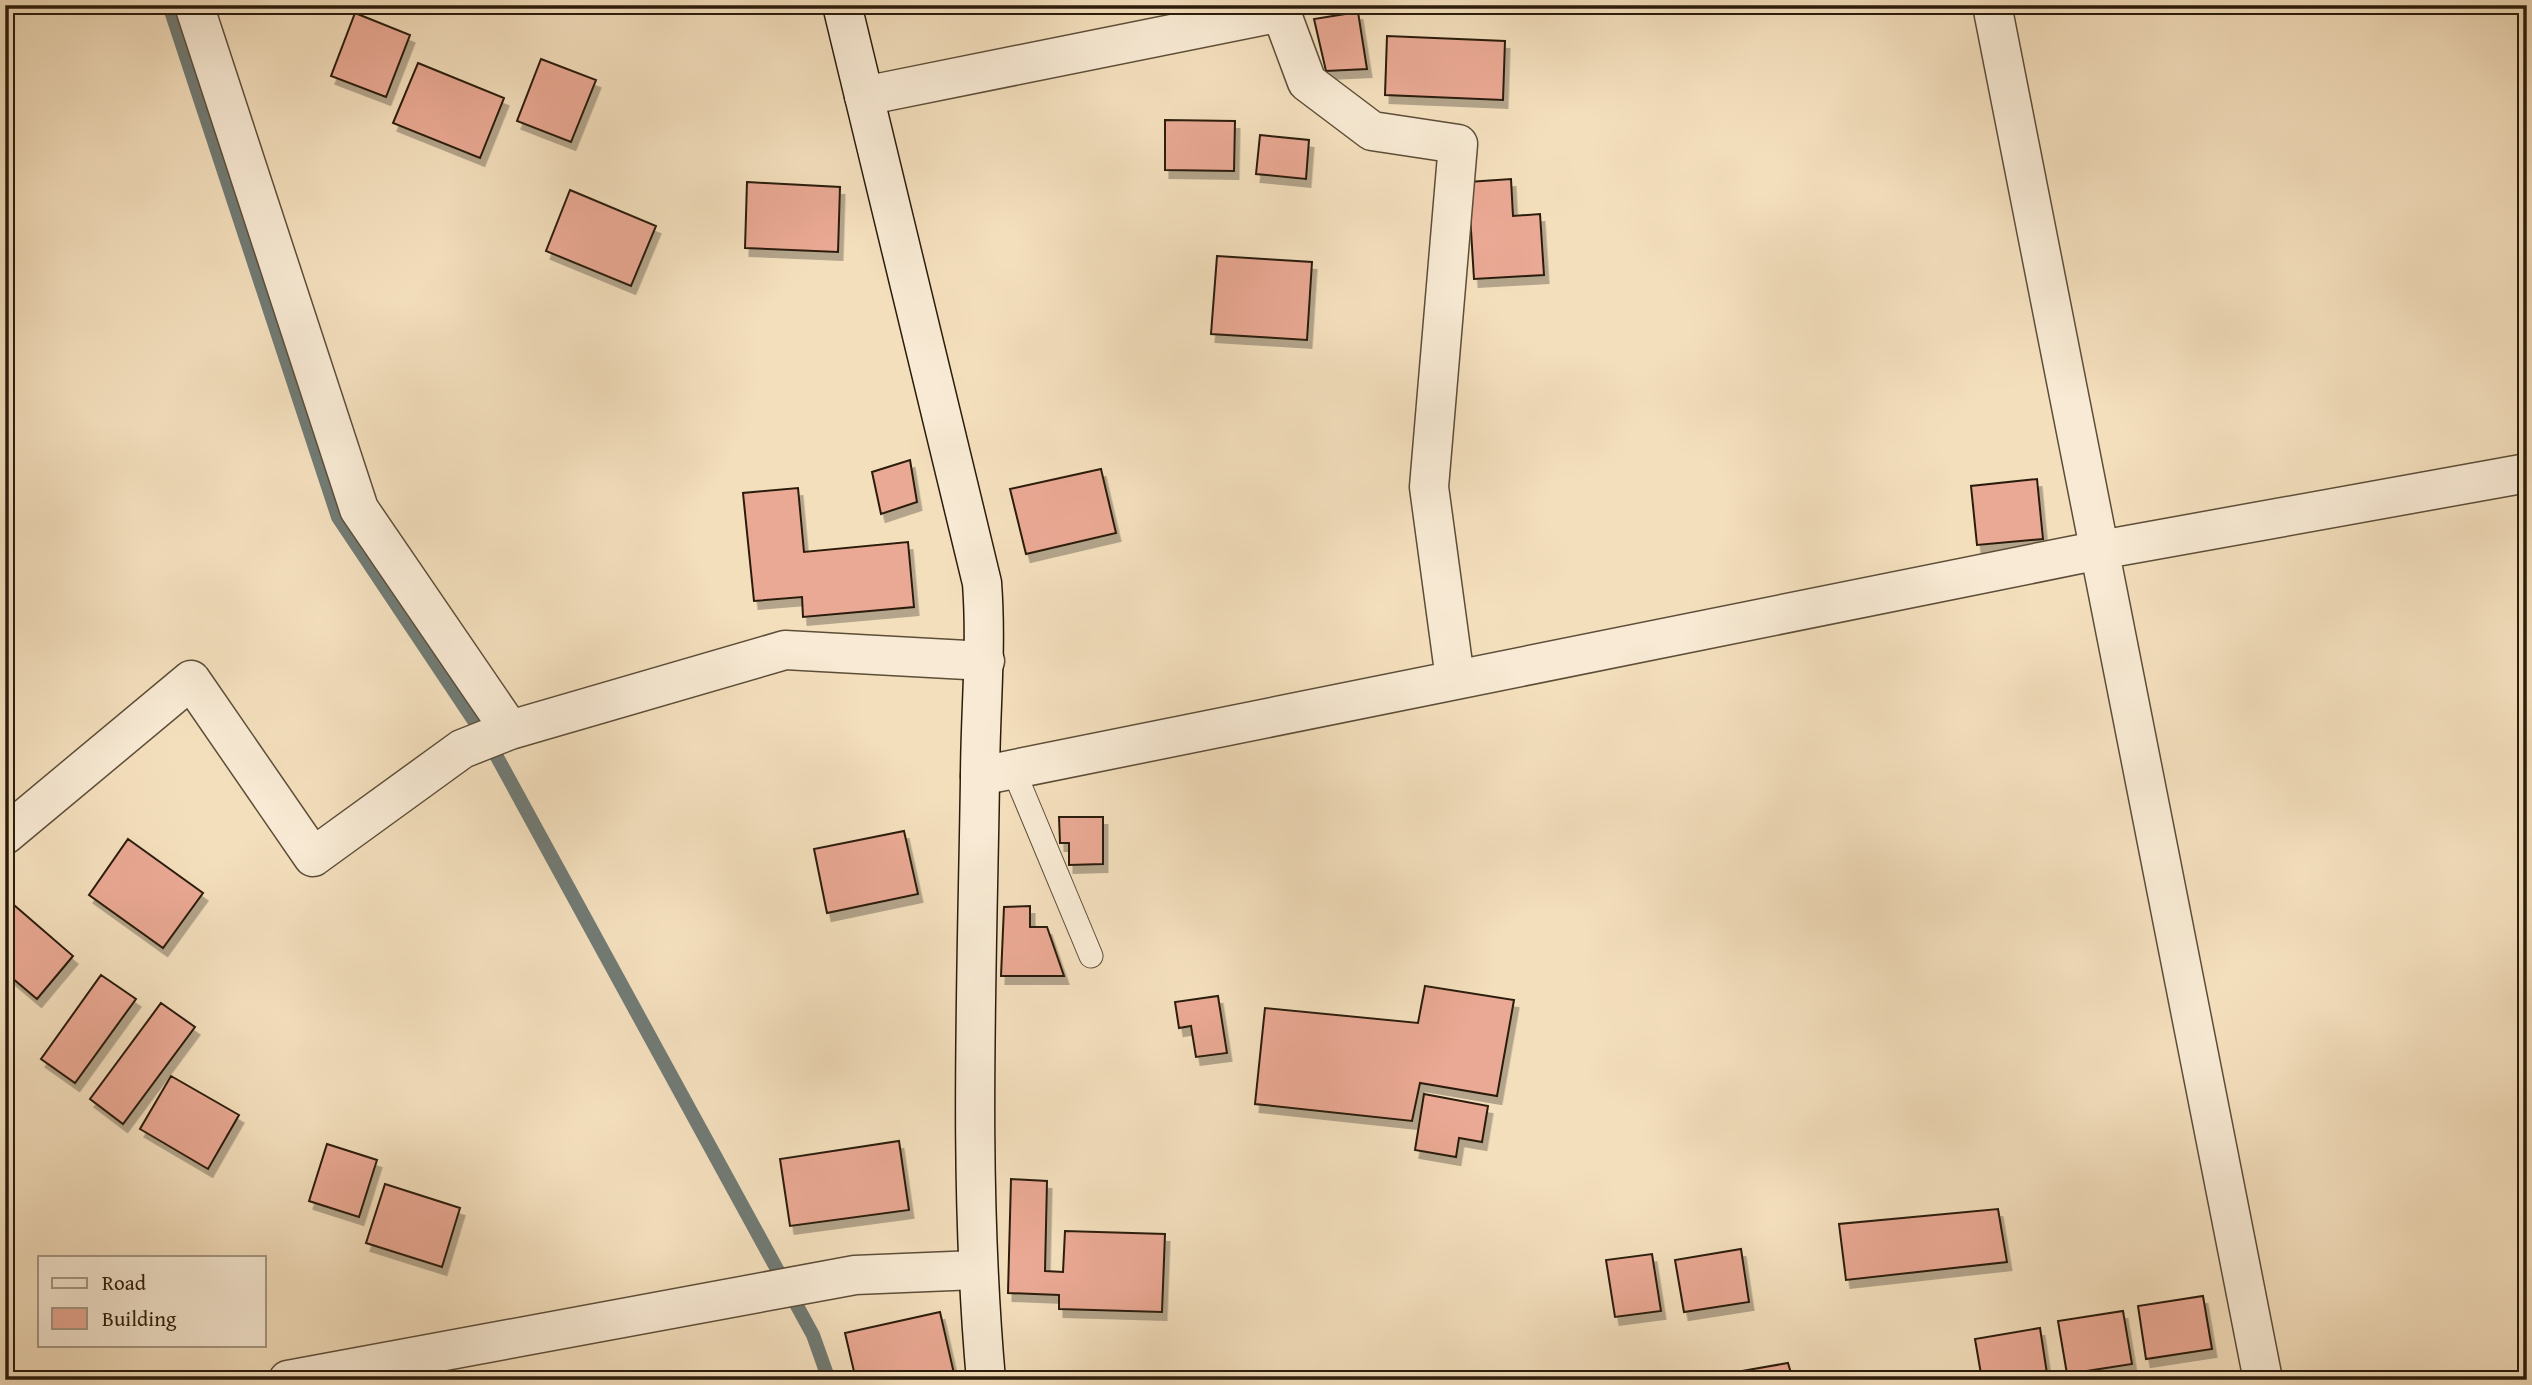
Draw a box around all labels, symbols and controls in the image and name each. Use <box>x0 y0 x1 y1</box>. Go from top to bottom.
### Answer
legend <box>38 1256 266 1346</box>
text: Road <box>102 1267 147 1298</box>
text: Building <box>102 1303 177 1334</box>

